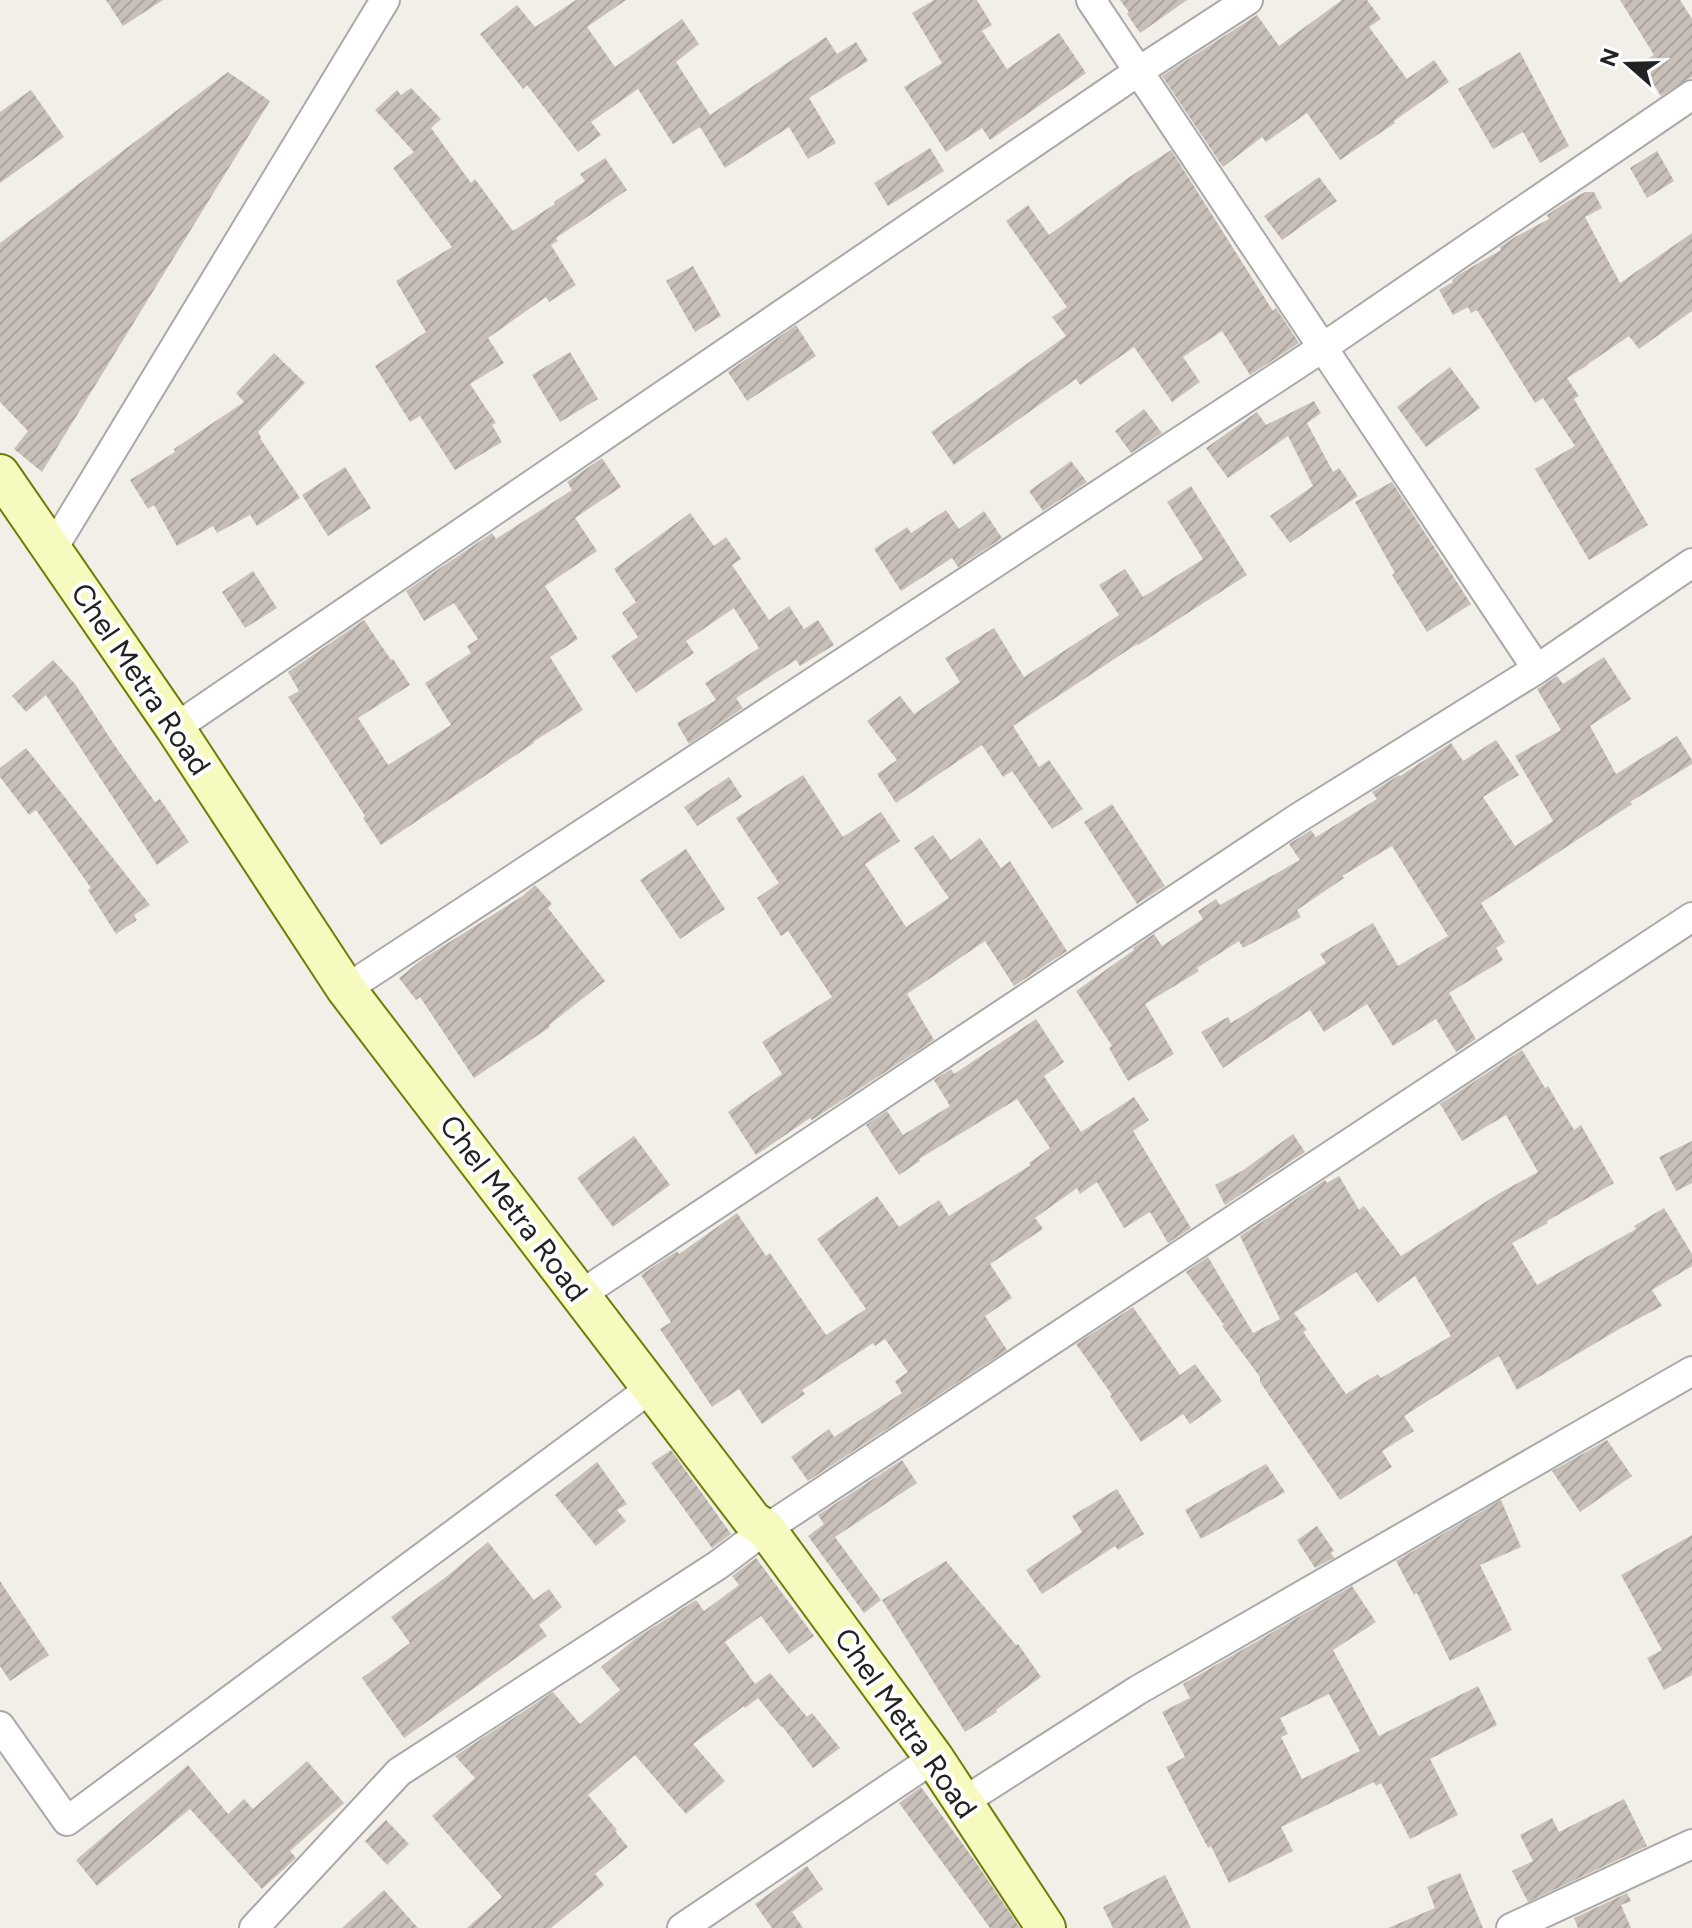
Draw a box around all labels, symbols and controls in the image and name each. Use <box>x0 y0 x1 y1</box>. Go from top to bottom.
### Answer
north arrow <box>1588 24 1668 104</box>
text: N <box>1594 45 1625 70</box>
street label: Chel Metra Road <box>63 576 219 782</box>
street label: Chel Metra Road <box>432 1108 596 1308</box>
street label: Chel Metra Road <box>827 1621 985 1825</box>

